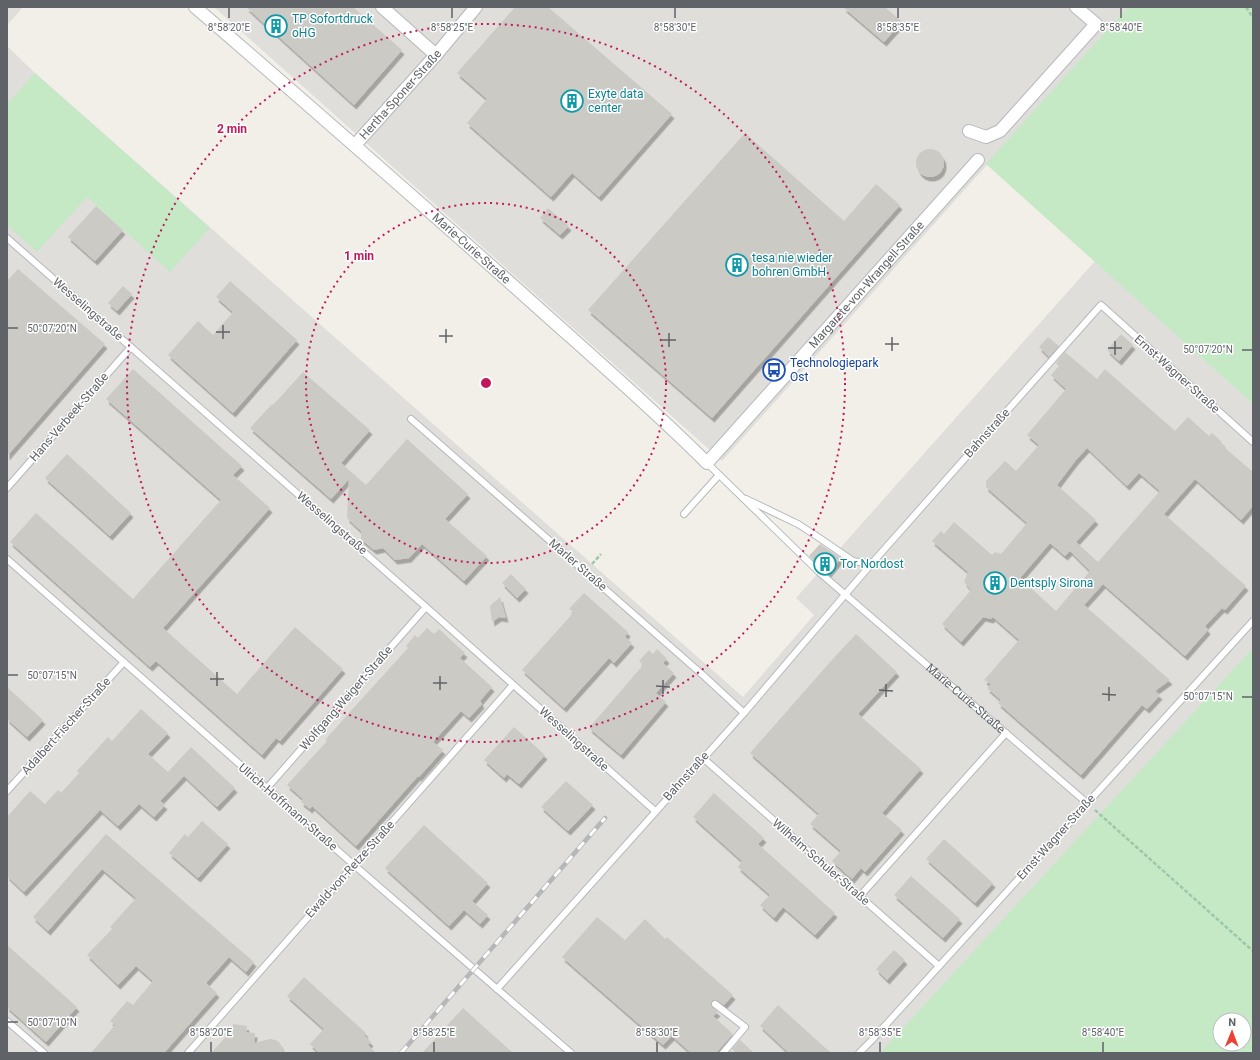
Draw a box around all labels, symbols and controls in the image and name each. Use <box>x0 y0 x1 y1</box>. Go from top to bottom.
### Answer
place label: TP Sofortdruck oHG <box>292 12 374 40</box>
building icon: TP Sofortdruck oHG <box>263 13 289 39</box>
text: 8°58'20"E <box>208 22 251 33</box>
text: 8°58'25"E <box>431 22 474 33</box>
text: 8°58'30"E <box>654 22 697 33</box>
text: 8°58'35"E <box>877 22 920 33</box>
text: 8°58'40"E <box>1100 22 1143 33</box>
street label: Hertha-Sponer-Straße <box>357 47 444 142</box>
place label: Exyte data center <box>588 87 643 115</box>
building icon: Exyte data center <box>559 88 585 114</box>
text: 2 min <box>217 122 247 136</box>
street label: Marie-Curie-Straße <box>429 210 513 287</box>
street label: Margarete-von-Wrangell-Straße <box>806 218 927 351</box>
text: 1 min <box>344 249 374 263</box>
place label: tesa nie wieder bohren GmbH <box>752 251 832 279</box>
building icon: tesa nie wieder bohren GmbH <box>724 252 750 278</box>
street label: Wesselingstraße <box>50 275 126 343</box>
text: 50°07'20"N <box>27 323 77 334</box>
street label: Ernst-Wagner-Straße <box>1131 332 1223 416</box>
text: 50°07'20"N <box>1183 344 1233 355</box>
place label: Technologiepark Ost <box>790 356 879 384</box>
bus stop icon: Technologiepark Ost <box>761 357 787 383</box>
street label: Hans-Verbeek-Straße <box>27 370 111 464</box>
centre of rings <box>479 376 493 390</box>
street label: Bahnstraße <box>961 406 1013 460</box>
street label: Wesselingstraße <box>294 489 370 557</box>
street label: Marler Straße <box>546 536 610 594</box>
building icon: Tor Nordost <box>812 551 838 577</box>
place label: Tor Nordost <box>840 557 904 571</box>
building icon: Dentsply Sirona <box>982 570 1008 596</box>
place label: Dentsply Sirona <box>1010 576 1093 590</box>
street label: Wolfgang-Weigert-Straße <box>297 643 395 753</box>
street label: Marie-Curie-Straße <box>923 661 1008 736</box>
text: 50°07'15"N <box>27 670 77 681</box>
street label: Adalbert-Fischer-Straße <box>19 674 113 778</box>
text: 50°07'15"N <box>1183 691 1233 702</box>
street label: Wesselingstraße <box>536 704 612 774</box>
street label: Bahnstraße <box>660 749 712 803</box>
street label: Ulrich-Hoffmann-Straße <box>236 760 340 854</box>
street label: Ernst-Wagner-Straße <box>1014 791 1098 883</box>
street label: Wilhelm-Schuler-Straße <box>769 816 873 908</box>
street label: Ewald-von-Retze-Straße <box>303 818 397 920</box>
north arrow <box>1212 1012 1252 1052</box>
text: N <box>1228 1016 1236 1029</box>
text: 50°07'10"N <box>27 1017 77 1028</box>
text: 8°58'20"E <box>190 1027 233 1038</box>
text: 8°58'25"E <box>413 1027 456 1038</box>
text: 8°58'30"E <box>636 1027 679 1038</box>
text: 8°58'35"E <box>859 1027 902 1038</box>
text: 8°58'40"E <box>1082 1027 1125 1038</box>

